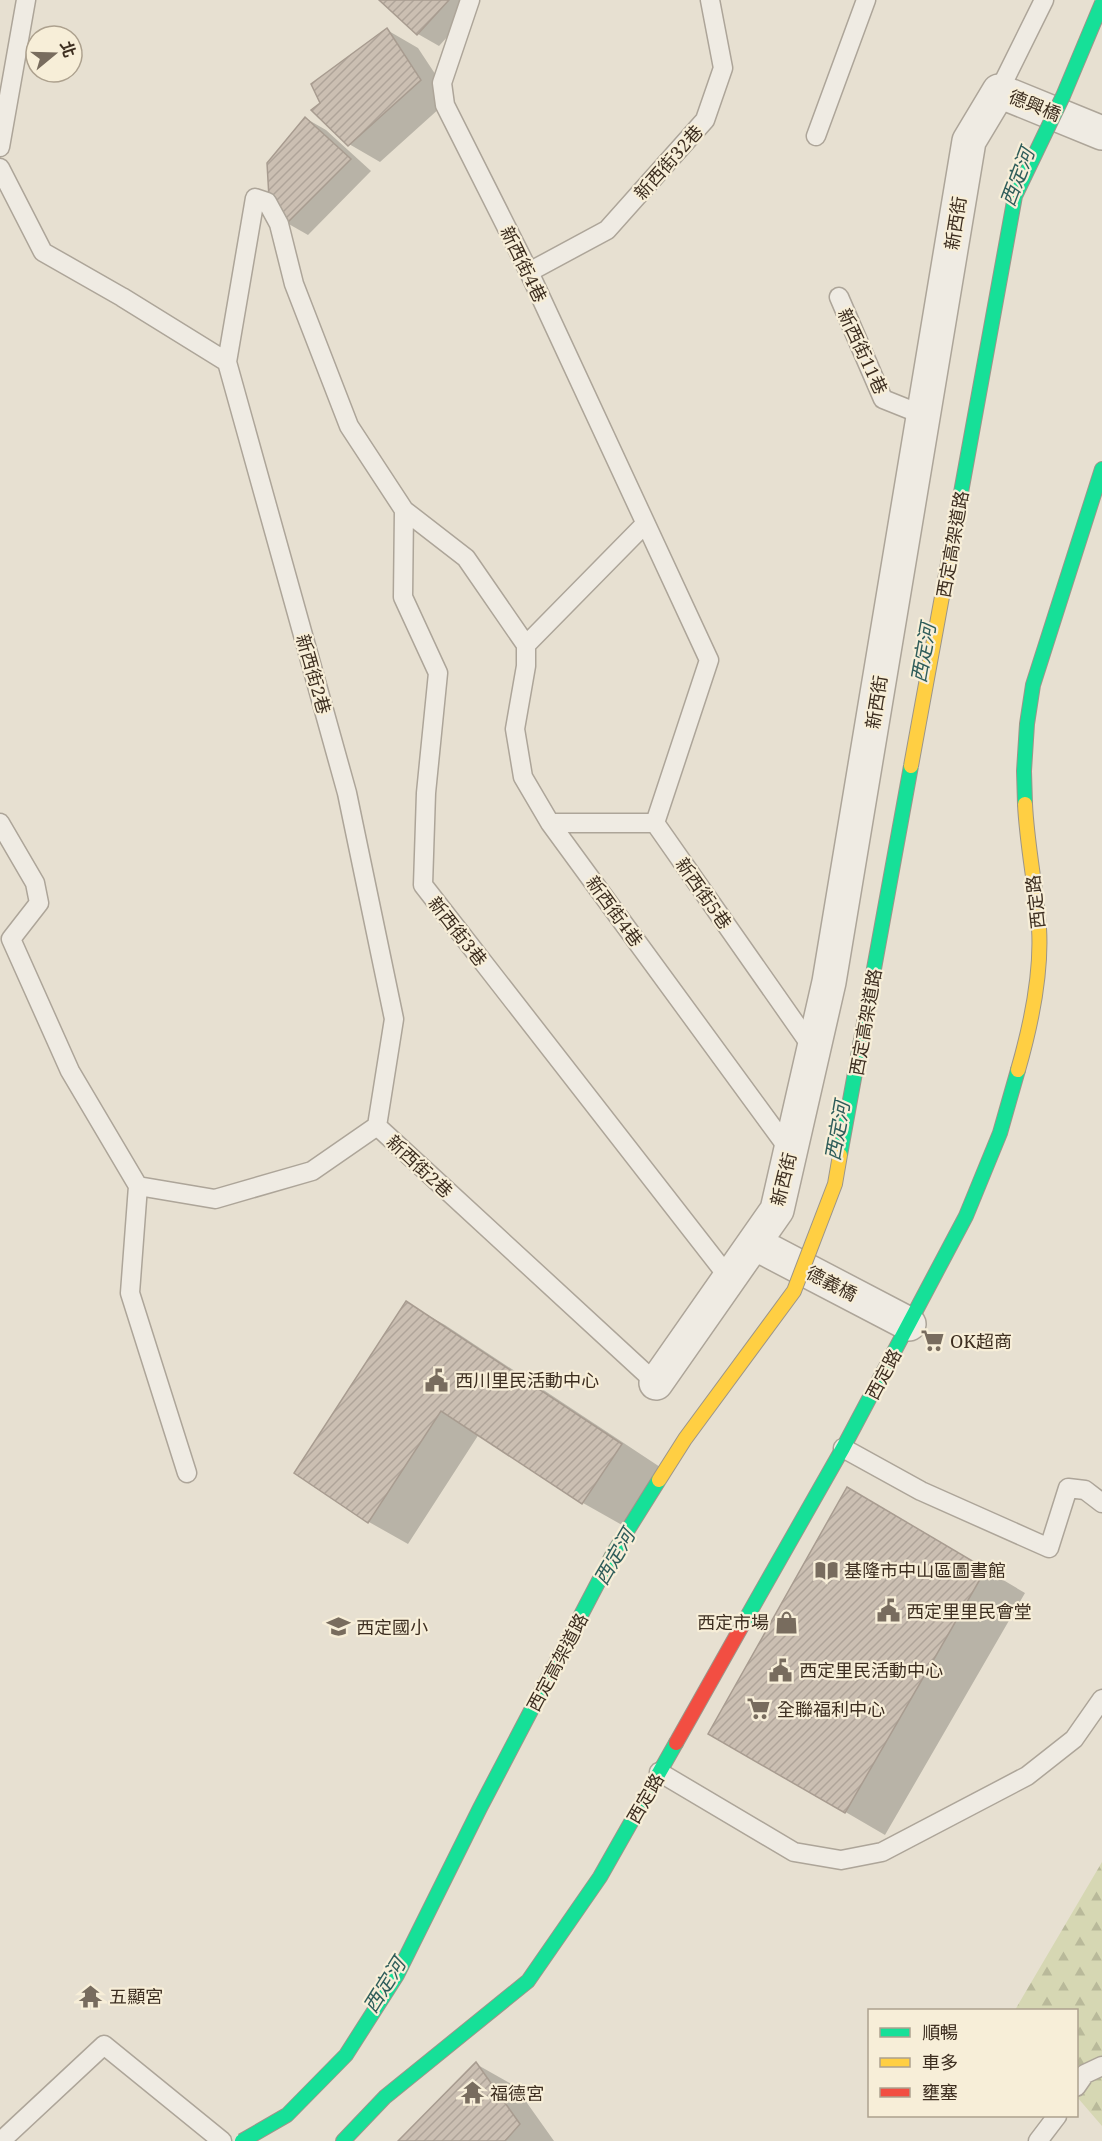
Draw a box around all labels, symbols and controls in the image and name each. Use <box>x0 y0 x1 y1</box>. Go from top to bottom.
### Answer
north arrow <box>24 24 84 84</box>
text: 北 <box>55 38 81 60</box>
street label: 德興橋 <box>1005 84 1065 126</box>
street label: 新西街32巷 <box>628 120 708 204</box>
water label: 西定河 <box>994 140 1042 210</box>
street label: 新西街 <box>939 194 971 252</box>
street label: 新西街4巷 <box>495 222 553 306</box>
street label: 新西街11巷 <box>833 304 893 398</box>
street label: 西定高架道路 <box>931 489 973 599</box>
water label: 西定河 <box>904 617 942 685</box>
street label: 新西街2巷 <box>291 631 337 717</box>
street label: 新西街 <box>860 673 892 731</box>
street label: 新西街5巷 <box>671 853 737 933</box>
street label: 新西街4巷 <box>581 871 649 951</box>
street label: 西定路 <box>1020 874 1050 930</box>
street label: 新西街3巷 <box>423 891 493 971</box>
street label: 西定高架道路 <box>844 967 886 1077</box>
water label: 西定河 <box>818 1095 856 1163</box>
street label: 新西街2巷 <box>382 1129 458 1203</box>
street label: 新西街 <box>765 1150 801 1208</box>
street label: 德義橋 <box>802 1260 862 1306</box>
supermarket icon: OK超商 <box>919 1328 945 1354</box>
place label: OK超商 <box>950 1329 1012 1353</box>
street label: 西定路 <box>860 1345 906 1403</box>
public building icon: 西川里民活動中心 <box>424 1367 450 1393</box>
place label: 西川里民活動中心 <box>455 1368 599 1392</box>
water label: 西定河 <box>587 1521 643 1590</box>
library icon: 基隆市中山區圖書館 <box>813 1557 839 1583</box>
place label: 基隆市中山區圖書館 <box>844 1558 1006 1582</box>
public building icon: 西定里里民會堂 <box>875 1598 901 1624</box>
place label: 西定里里民會堂 <box>906 1599 1032 1623</box>
street label: 西定高架道路 <box>521 1609 593 1715</box>
shop icon: 西定市場 <box>774 1609 800 1635</box>
place label: 西定市場 <box>697 1610 769 1634</box>
school or university icon: 西定國小 <box>325 1614 351 1640</box>
place label: 西定國小 <box>356 1615 428 1639</box>
public building icon: 西定里民活動中心 <box>768 1657 794 1683</box>
place label: 西定里民活動中心 <box>799 1658 943 1682</box>
supermarket icon: 全聯福利中心 <box>746 1696 772 1722</box>
place label: 全聯福利中心 <box>777 1697 885 1721</box>
street label: 西定路 <box>621 1769 669 1827</box>
water label: 西定河 <box>357 1949 413 2018</box>
temple icon: 五顯宮 <box>78 1983 104 2009</box>
place label: 五顯宮 <box>109 1984 163 2008</box>
legend <box>868 2009 1078 2117</box>
text: 順暢 <box>922 2020 958 2044</box>
text: 車多 <box>922 2050 958 2074</box>
temple icon: 福德宮 <box>459 2080 485 2106</box>
text: 壅塞 <box>922 2080 958 2104</box>
place label: 福德宮 <box>490 2081 544 2105</box>

